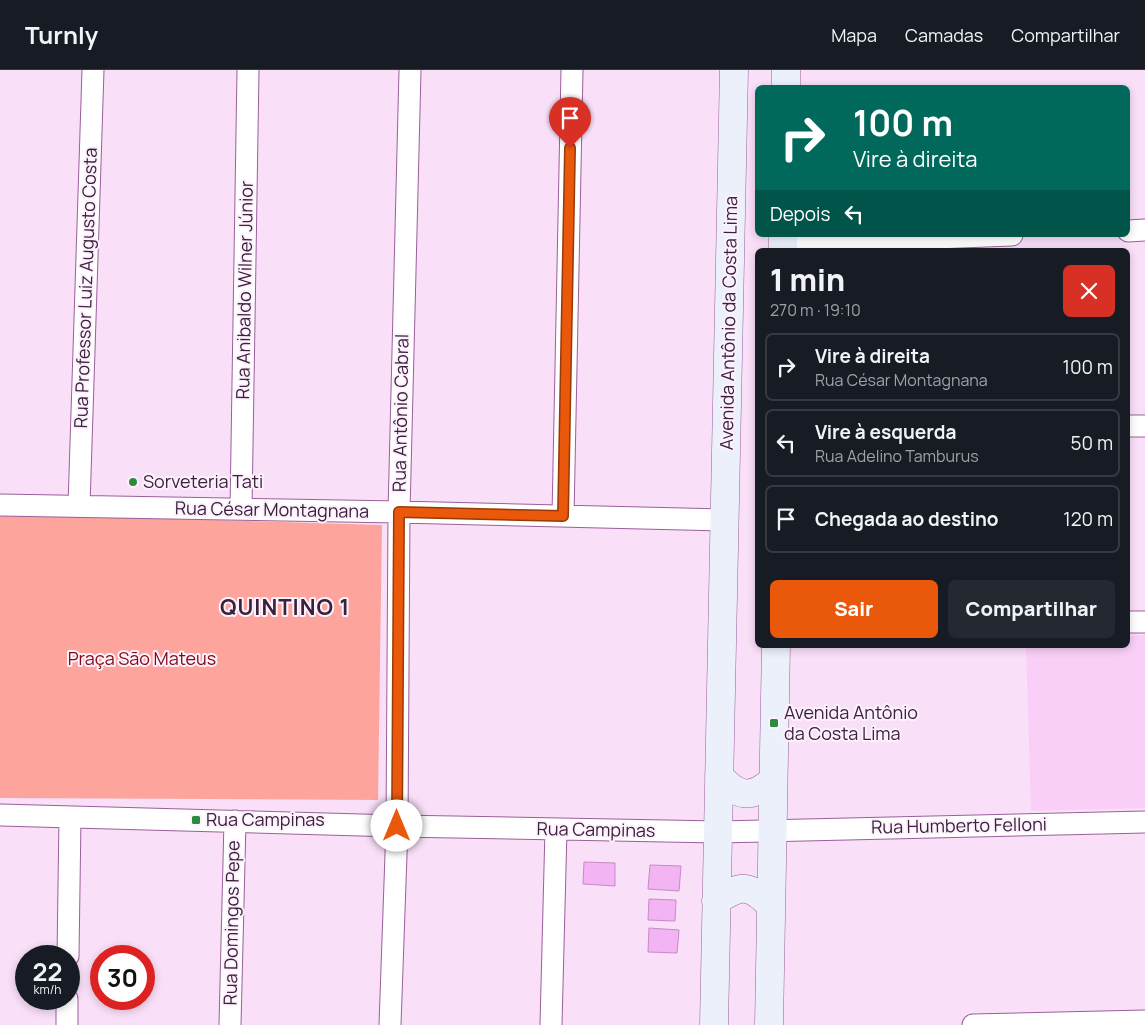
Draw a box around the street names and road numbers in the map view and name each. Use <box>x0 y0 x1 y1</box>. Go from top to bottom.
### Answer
street label: Rua Professor Luiz Augusto Costa <box>68 147 102 429</box>
street label: Rua Anibaldo Wilner Júnior <box>230 180 258 400</box>
street label: Avenida Antônio da Costa Lima <box>714 196 742 450</box>
street label: Rua Antônio Cabral <box>387 334 413 492</box>
street label: Rua César Montagnana <box>175 495 369 523</box>
street label: Rua Humberto Felloni <box>871 811 1047 839</box>
street label: Rua Campinas <box>536 816 656 842</box>
street label: Rua Domingos Pepe <box>218 840 244 1006</box>

